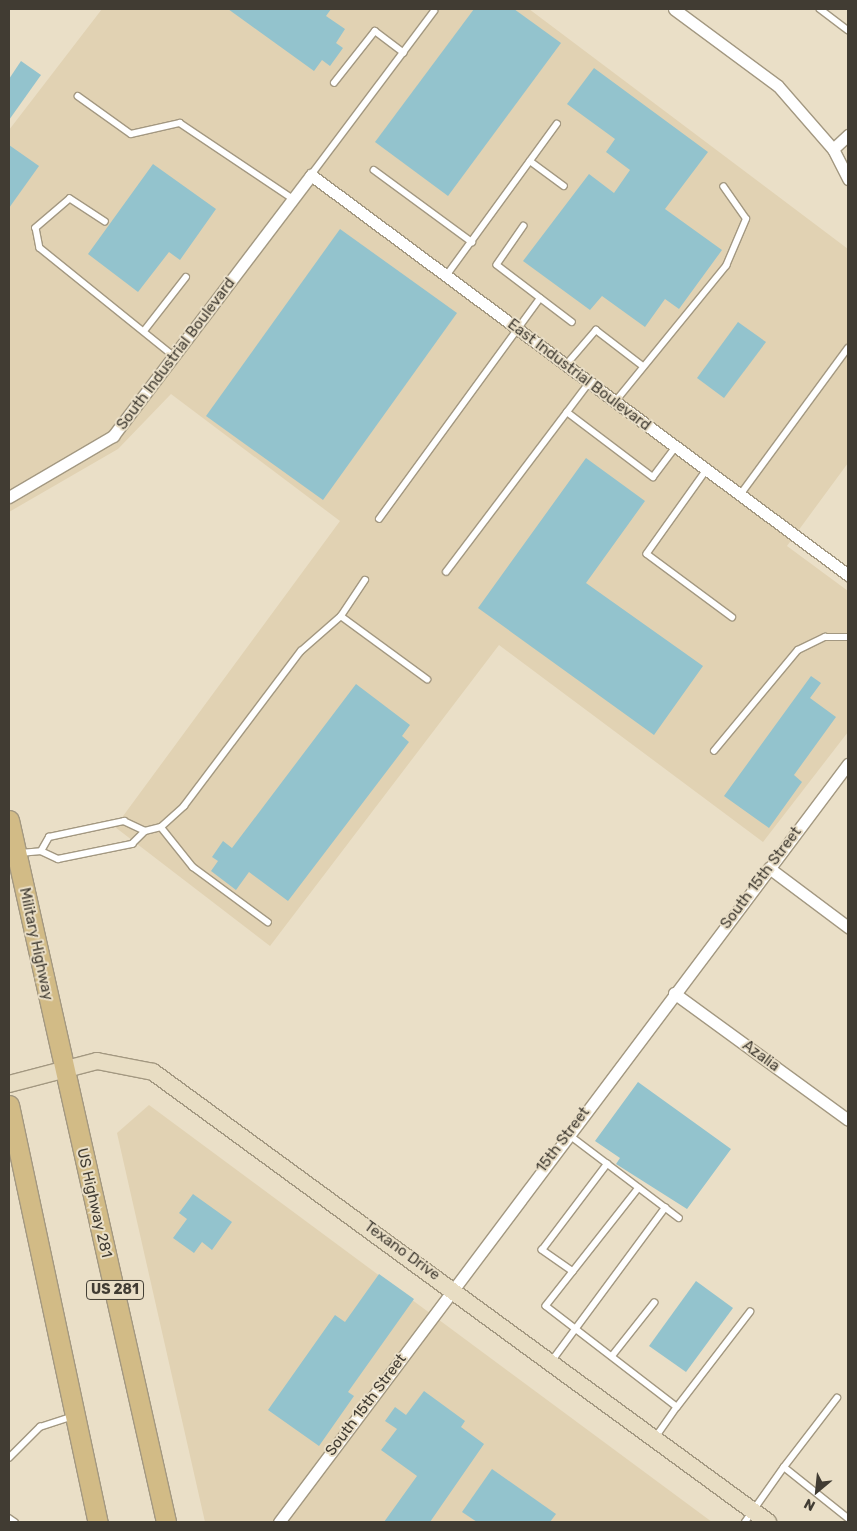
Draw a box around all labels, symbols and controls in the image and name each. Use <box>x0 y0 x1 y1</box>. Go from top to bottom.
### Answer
street label: South Industrial Boulevard <box>113 275 239 433</box>
street label: East Industrial Boulevard <box>504 315 654 435</box>
street label: South 15th Street <box>717 823 805 933</box>
street label: Military Highway <box>15 886 57 1002</box>
street label: Azalia <box>739 1037 783 1075</box>
street label: 15th Street <box>533 1104 593 1176</box>
street label: US Highway 281 <box>73 1146 115 1260</box>
street label: Texano Drive <box>361 1217 443 1285</box>
road number: US 281 <box>85 1278 145 1302</box>
street label: South 15th Street <box>322 1350 410 1460</box>
north arrow <box>792 1466 842 1516</box>
text: N <box>801 1495 818 1515</box>

